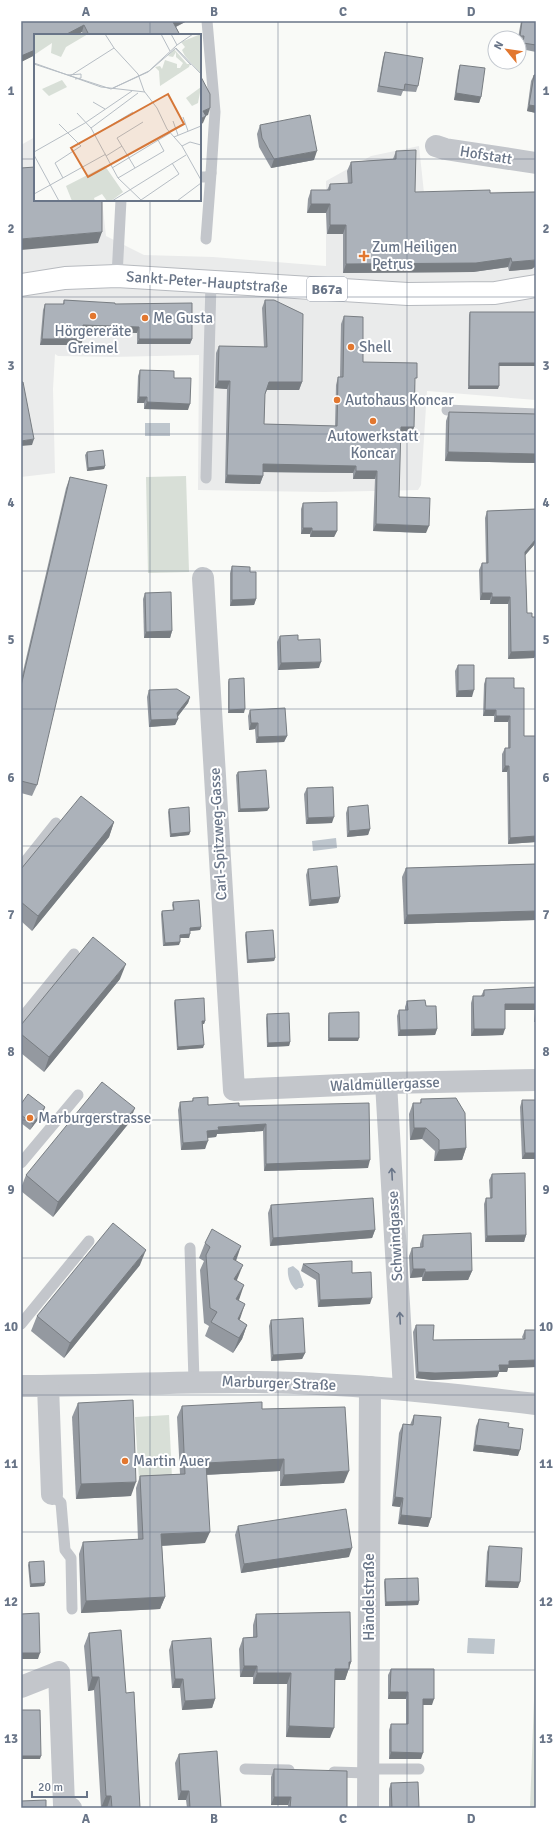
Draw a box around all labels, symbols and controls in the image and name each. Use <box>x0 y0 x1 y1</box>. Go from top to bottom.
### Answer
text: A <box>82 4 91 20</box>
text: B <box>210 4 218 20</box>
text: C <box>339 4 347 20</box>
text: D <box>467 4 476 20</box>
north arrow <box>487 30 527 70</box>
inset map <box>34 34 201 201</box>
text: N <box>491 39 506 52</box>
text: 1 <box>7 83 15 99</box>
text: 1 <box>542 83 550 99</box>
street label: Hofstatt <box>459 142 513 168</box>
text: 2 <box>7 221 15 237</box>
text: 2 <box>542 221 550 237</box>
place label: Zum Heiligen Petrus <box>372 238 457 273</box>
marker: Zum Heiligen Petrus <box>359 251 369 261</box>
street label: Sankt-Peter-Hauptstraße <box>126 267 288 297</box>
road number: B67a <box>307 277 347 301</box>
place label: Me Gusta <box>153 309 213 327</box>
marker: Hörgereräte Greimel <box>88 311 98 321</box>
marker: Me Gusta <box>140 313 150 323</box>
place label: Hörgereräte Greimel <box>55 322 131 357</box>
place label: Shell <box>359 338 392 356</box>
marker: Shell <box>346 342 356 352</box>
text: 3 <box>7 358 15 374</box>
text: 3 <box>542 358 550 374</box>
place label: Autohaus Koncar <box>345 391 454 409</box>
marker: Autohaus Koncar <box>332 395 342 405</box>
marker: Autowerkstatt Koncar <box>368 416 378 426</box>
place label: Autowerkstatt Koncar <box>328 427 418 462</box>
text: 4 <box>7 495 15 511</box>
text: 4 <box>542 495 550 511</box>
text: 5 <box>7 632 15 648</box>
text: 5 <box>542 632 550 648</box>
street label: Carl-Spitzweg-Gasse <box>206 767 230 901</box>
text: 6 <box>7 770 15 786</box>
text: 6 <box>542 770 550 786</box>
text: 7 <box>7 907 15 923</box>
text: 7 <box>542 907 550 923</box>
text: 8 <box>7 1044 15 1060</box>
text: 8 <box>542 1044 550 1060</box>
street label: Waldmüllergasse <box>330 1073 440 1095</box>
place label: Marburgerstrasse <box>38 1109 151 1127</box>
marker: Marburgerstrasse <box>25 1113 35 1123</box>
one-way arrow <box>388 1168 395 1181</box>
text: 9 <box>7 1182 15 1198</box>
text: 9 <box>542 1182 550 1198</box>
street label: Schwindgasse <box>384 1190 406 1282</box>
one-way arrow <box>396 1312 404 1325</box>
text: 10 <box>4 1319 18 1335</box>
text: 10 <box>539 1319 553 1335</box>
street label: Marburger Straße <box>221 1372 337 1394</box>
place label: Martin Auer <box>133 1452 210 1470</box>
text: 11 <box>4 1456 18 1472</box>
marker: Martin Auer <box>120 1456 130 1466</box>
text: 11 <box>539 1456 553 1472</box>
street label: Händelstraße <box>360 1553 378 1641</box>
text: 12 <box>4 1594 18 1610</box>
text: 12 <box>539 1594 553 1610</box>
text: 13 <box>4 1731 18 1747</box>
text: 13 <box>539 1731 553 1747</box>
scale bar <box>32 1773 87 1799</box>
text: 20 m <box>38 1780 63 1795</box>
text: A <box>82 1811 91 1827</box>
text: B <box>210 1811 218 1827</box>
text: C <box>339 1811 347 1827</box>
text: D <box>467 1811 476 1827</box>

